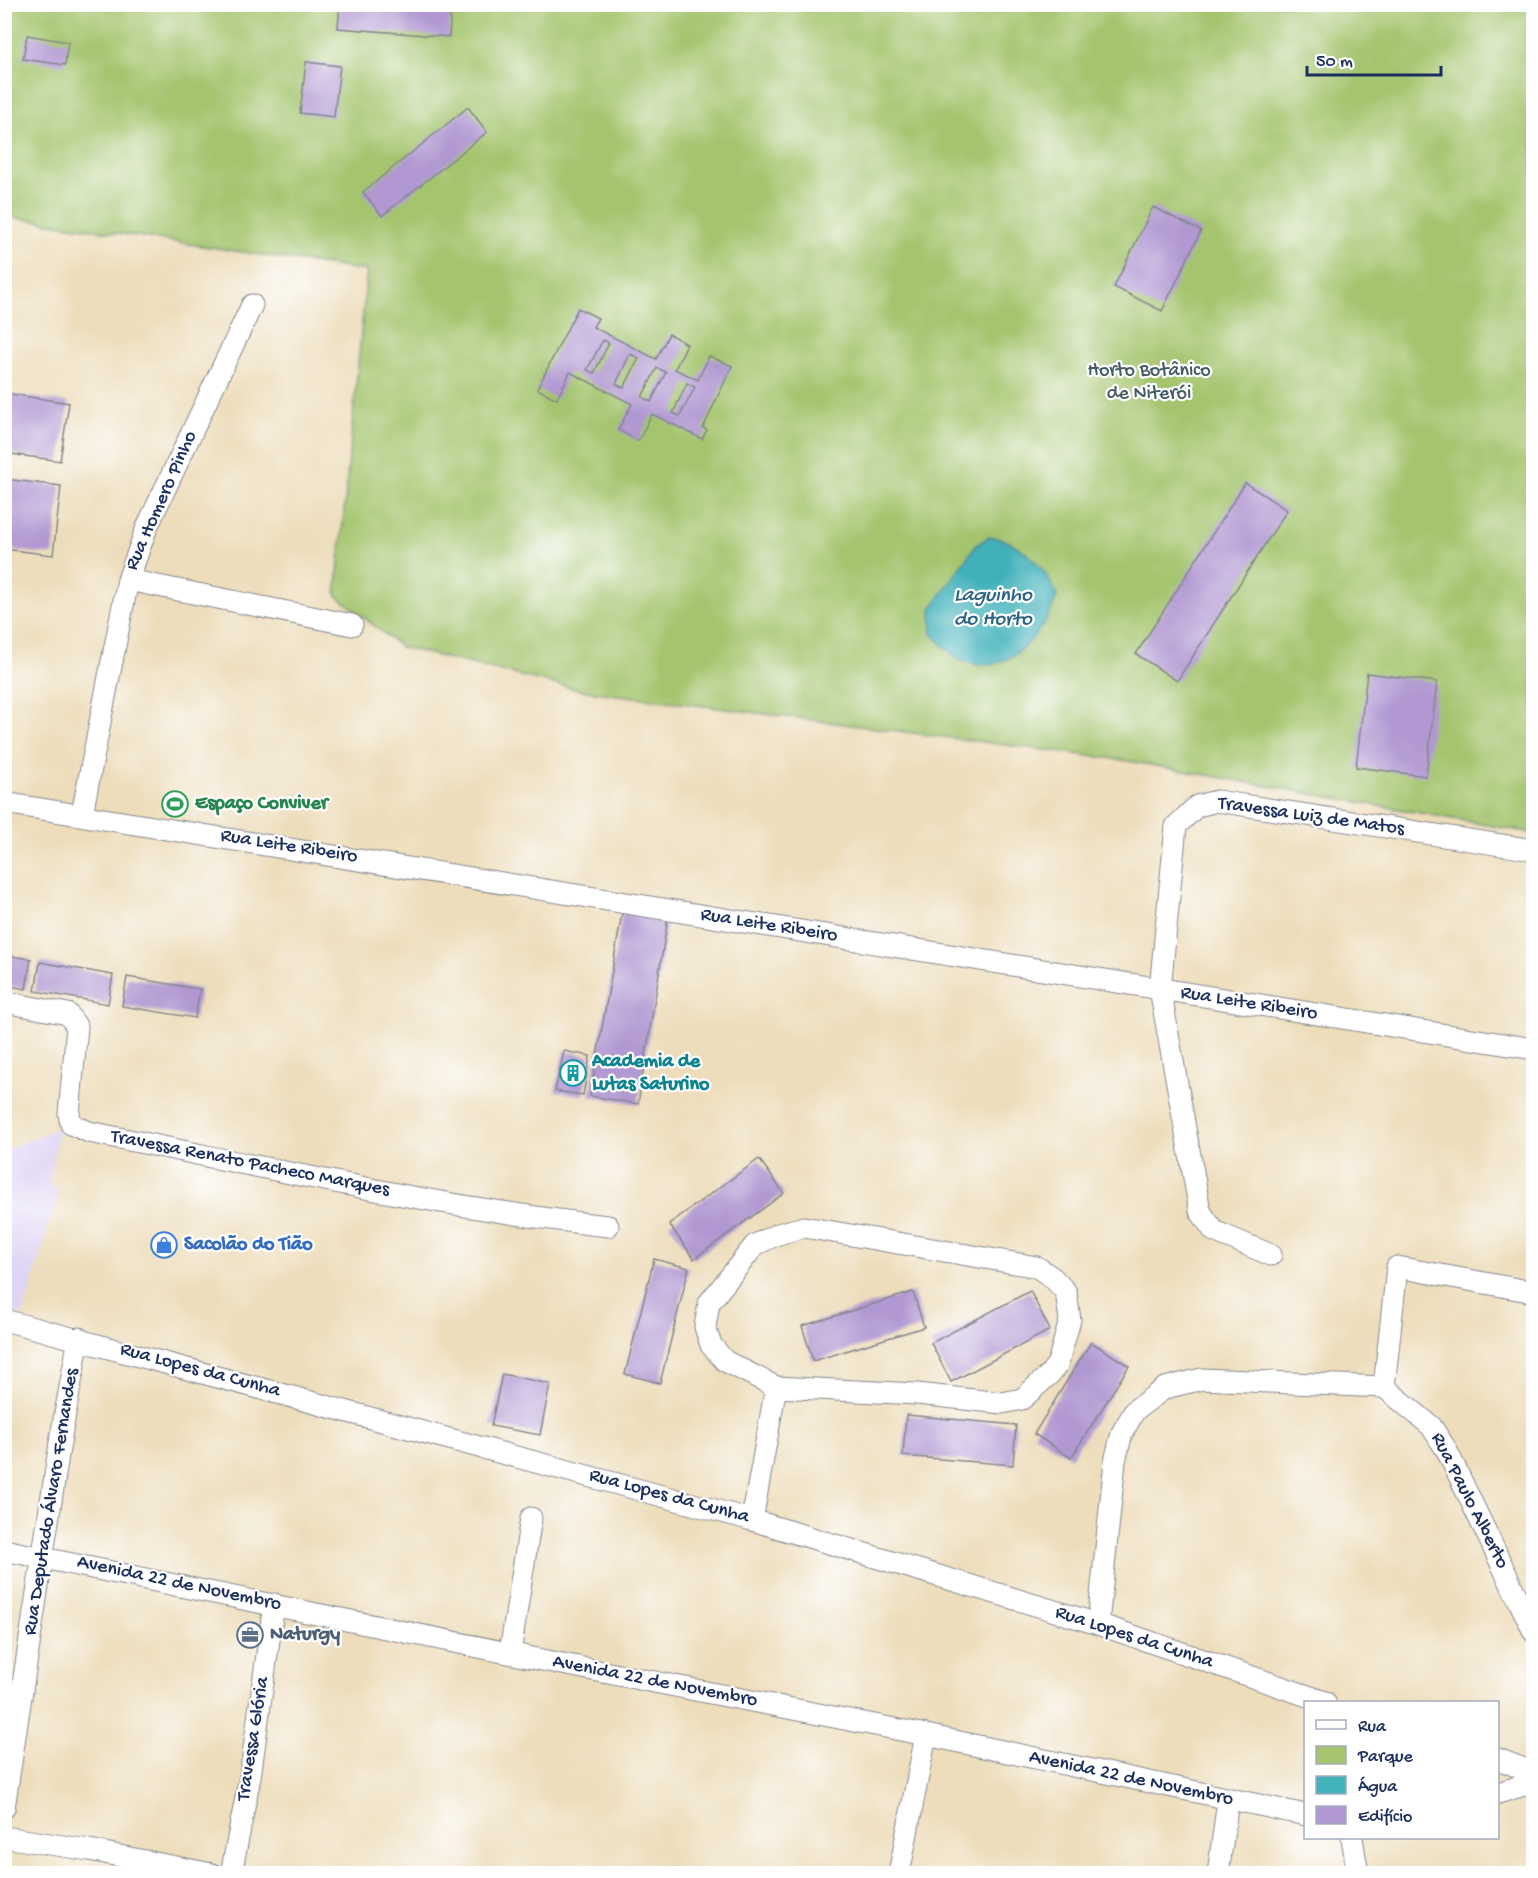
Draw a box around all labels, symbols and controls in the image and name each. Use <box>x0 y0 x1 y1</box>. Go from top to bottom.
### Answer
scale bar <box>1307 39 1440 77</box>
text: 50 m <box>1316 52 1353 73</box>
park label: Horto Botânico de Niterói <box>1087 360 1211 406</box>
street label: Rua Homero Pinho <box>121 428 203 574</box>
water label: Laguinho do Horto <box>954 584 1033 633</box>
sports icon: Espaço Conviver <box>160 789 190 819</box>
street label: Travessa Luiz de Matos <box>1215 792 1406 842</box>
place label: Espaço Conviver <box>195 793 330 816</box>
street label: Rua Leite Ribeiro <box>219 825 359 869</box>
street label: Rua Leite Ribeiro <box>699 904 839 948</box>
street label: Rua Leite Ribeiro <box>1179 982 1319 1026</box>
place label: Academia de Lutas Saturino <box>591 1051 710 1097</box>
building icon: Academia de Lutas Saturino <box>558 1058 588 1088</box>
street label: Travessa Renato Pacheco Marques <box>108 1125 392 1202</box>
shop icon: Sacolão do Tião <box>149 1230 179 1260</box>
place label: Sacolão do Tião <box>184 1234 313 1257</box>
street label: Rua Lopes da Cunha <box>117 1339 283 1404</box>
street label: Rua Deputado Álvaro Fernandes <box>18 1366 85 1637</box>
street label: Rua Paulo Alberto <box>1425 1429 1513 1573</box>
street label: Rua Lopes da Cunha <box>586 1465 752 1530</box>
street label: Avenida 22 de Novembro <box>75 1551 283 1617</box>
street label: Rua Lopes da Cunha <box>1052 1602 1217 1675</box>
office icon: Naturgy <box>235 1620 265 1650</box>
place label: Naturgy <box>270 1624 340 1647</box>
street label: Avenida 22 de Novembro <box>551 1651 759 1713</box>
street label: Travessa Glória <box>233 1674 275 1804</box>
legend <box>1304 1701 1499 1839</box>
text: Rua <box>1358 1717 1387 1738</box>
street label: Avenida 22 de Novembro <box>1027 1746 1235 1812</box>
text: Parque <box>1357 1747 1414 1768</box>
text: Água <box>1358 1776 1398 1798</box>
text: Edifício <box>1358 1807 1412 1828</box>

